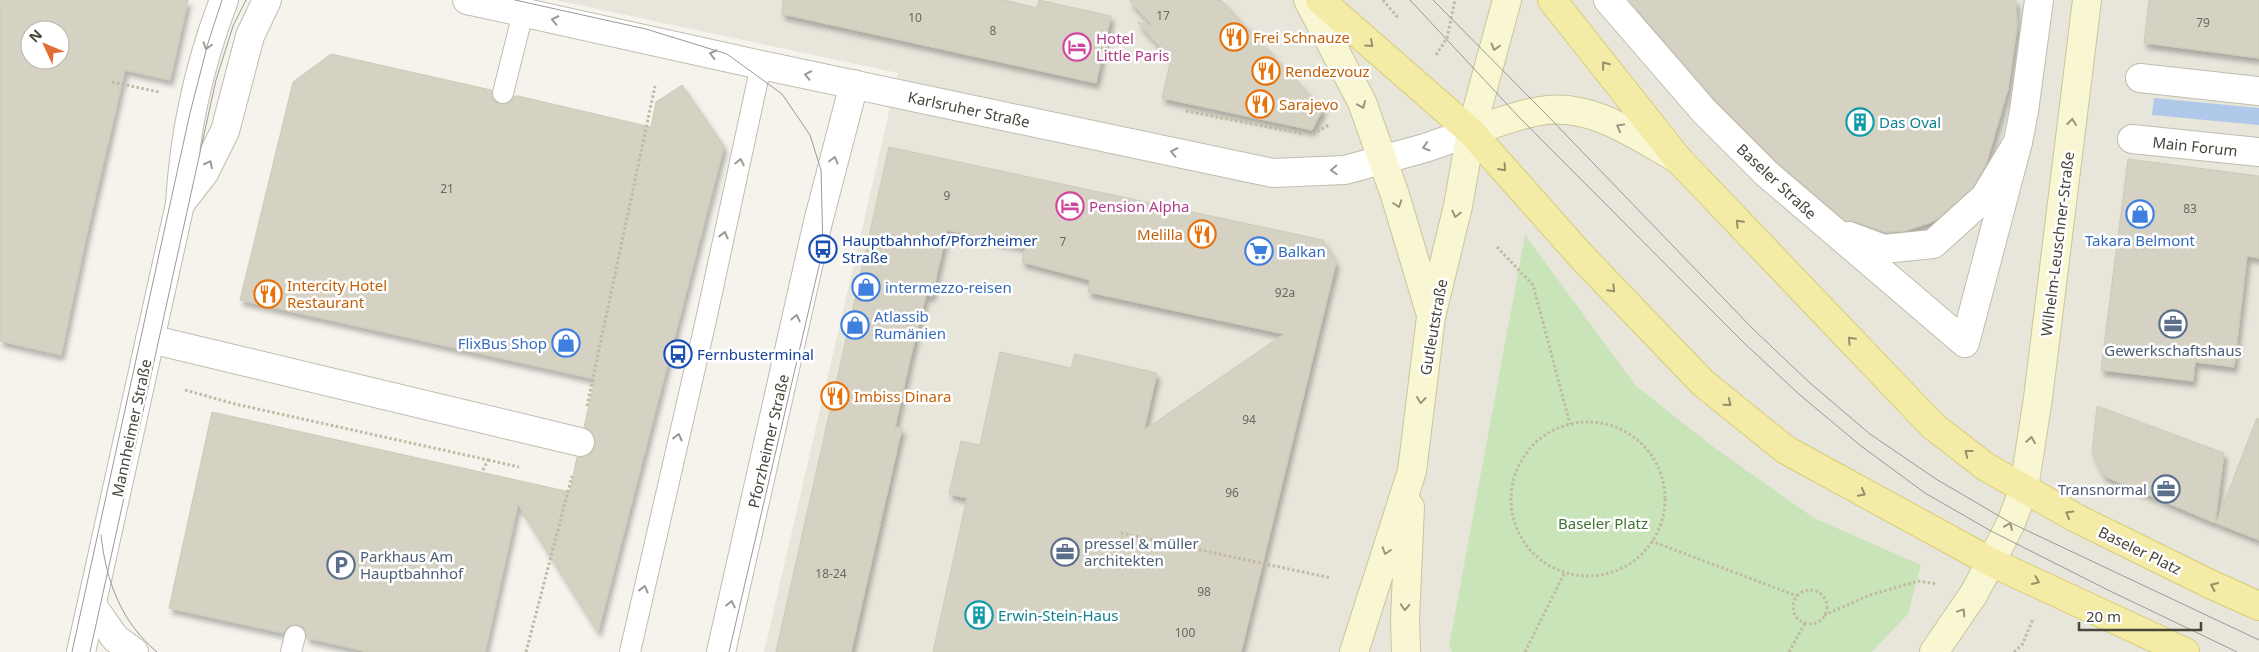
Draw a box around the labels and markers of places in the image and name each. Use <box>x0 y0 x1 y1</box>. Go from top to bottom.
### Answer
restaurant icon: Frei Schnauze <box>1219 22 1249 52</box>
place label: Frei Schnauze <box>1253 27 1350 47</box>
place label: Hotel Little Paris <box>1096 28 1170 65</box>
hotel icon: Hotel Little Paris <box>1062 32 1092 62</box>
restaurant icon: Rendezvouz <box>1251 56 1281 86</box>
place label: Rendezvouz <box>1285 61 1370 81</box>
restaurant icon: Sarajevo <box>1245 89 1275 119</box>
place label: Sarajevo <box>1279 94 1339 114</box>
building icon: Das Oval <box>1845 107 1875 137</box>
place label: Das Oval <box>1879 112 1941 132</box>
hotel icon: Pension Alpha <box>1055 191 1085 221</box>
place label: Pension Alpha <box>1089 196 1189 216</box>
shop icon: Takara Belmont <box>2125 199 2155 229</box>
restaurant icon: Melilla <box>1187 219 1217 249</box>
place label: Melilla <box>1137 224 1183 244</box>
place label: Hauptbahnhof/Pforzheimer Straße <box>842 230 1038 267</box>
place label: Takara Belmont <box>2085 230 2196 250</box>
bus stop icon: Hauptbahnhof/Pforzheimer Straße <box>808 234 838 264</box>
supermarket icon: Balkan <box>1244 236 1274 266</box>
place label: Balkan <box>1278 241 1326 261</box>
shop icon: intermezzo-reisen <box>851 272 881 302</box>
place label: Intercity Hotel Restaurant <box>287 275 387 312</box>
place label: intermezzo-reisen <box>885 277 1012 297</box>
restaurant icon: Intercity Hotel Restaurant <box>253 279 283 309</box>
place label: Atlassib Rumänien <box>874 306 946 343</box>
office icon: Gewerkschaftshaus <box>2158 309 2188 339</box>
shop icon: Atlassib Rumänien <box>840 310 870 340</box>
shop icon: FlixBus Shop <box>551 328 581 358</box>
place label: FlixBus Shop <box>458 333 547 353</box>
bus stop icon: Fernbusterminal <box>663 339 693 369</box>
place label: Gewerkschaftshaus <box>2104 340 2242 360</box>
place label: Fernbusterminal <box>697 344 814 364</box>
restaurant icon: Imbiss Dinara <box>820 381 850 411</box>
place label: Imbiss Dinara <box>854 386 951 406</box>
office icon: Transnormal <box>2151 474 2181 504</box>
place label: Transnormal <box>2058 479 2147 499</box>
place label: pressel & müller architekten <box>1084 533 1199 570</box>
office icon: pressel & müller architekten <box>1050 537 1080 567</box>
place label: Parkhaus Am Hauptbahnhof <box>360 546 464 583</box>
parking icon: Parkhaus Am Hauptbahnhof <box>326 550 356 580</box>
building icon: Erwin-Stein-Haus <box>964 600 994 630</box>
place label: Erwin-Stein-Haus <box>998 605 1118 625</box>

